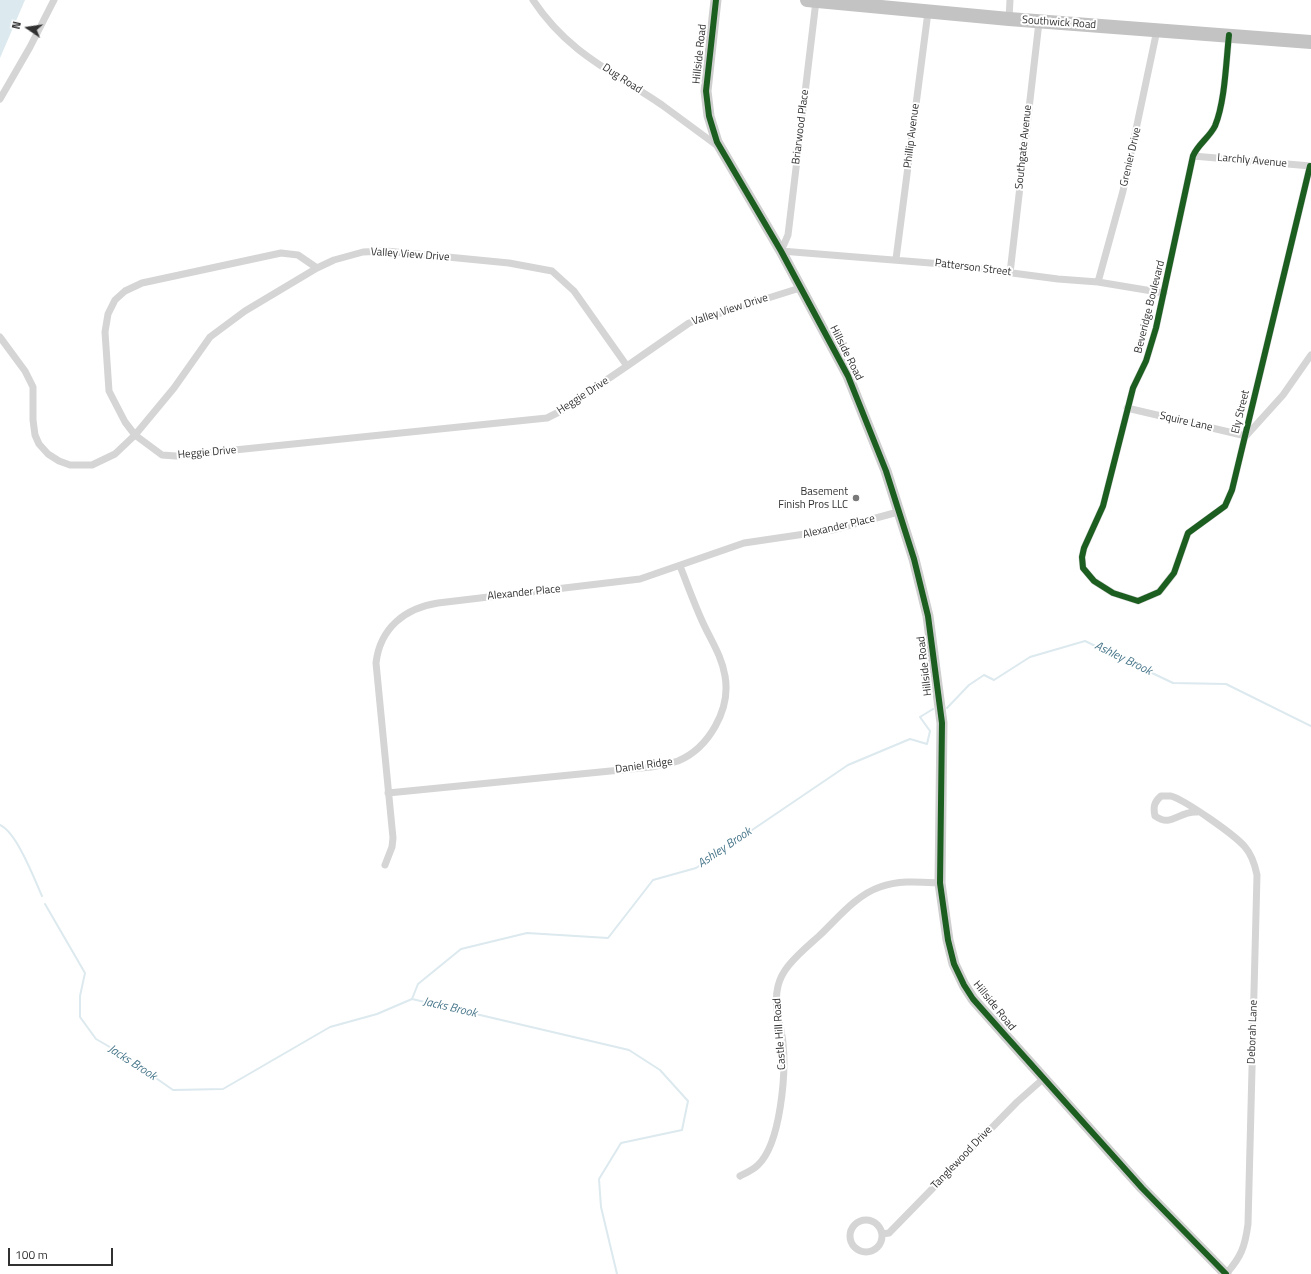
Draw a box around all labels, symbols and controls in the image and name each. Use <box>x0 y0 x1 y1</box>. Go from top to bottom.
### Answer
north arrow <box>8 8 48 48</box>
street label: Southwick Road <box>1021 14 1097 32</box>
text: N <box>8 20 25 31</box>
street label: Hillside Road <box>690 23 710 85</box>
street label: Dug Road <box>600 61 644 97</box>
street label: Briarwood Place <box>790 89 812 165</box>
street label: Phillip Avenue <box>901 103 923 169</box>
street label: Southgate Avenue <box>1013 104 1035 190</box>
street label: Grenier Drive <box>1118 126 1144 188</box>
street label: Larchly Avenue <box>1217 151 1287 171</box>
street label: Valley View Drive <box>370 246 450 264</box>
street label: Patterson Street <box>934 257 1012 279</box>
street label: Beveridge Boulevard <box>1132 259 1168 355</box>
street label: Valley View Drive <box>690 292 770 328</box>
street label: Hillside Road <box>826 323 866 383</box>
street label: Heggie Drive <box>555 374 611 418</box>
street label: Ely Street <box>1229 389 1253 435</box>
street label: Squire Lane <box>1158 410 1214 434</box>
street label: Heggie Drive <box>177 444 237 462</box>
place label: Basement Finish Pros LLC <box>778 485 848 511</box>
marker: Basement Finish Pros LLC <box>851 493 861 503</box>
street label: Alexander Place <box>802 512 876 542</box>
street label: Alexander Place <box>487 583 561 603</box>
street label: Hillside Road <box>915 635 935 697</box>
water label: Ashley Brook <box>1092 639 1154 679</box>
street label: Daniel Ridge <box>615 755 673 777</box>
water label: Ashley Brook <box>695 825 755 871</box>
street label: Hillside Road <box>970 979 1018 1033</box>
water label: Jacks Brook <box>422 995 478 1021</box>
street label: Castle Hill Road <box>771 998 789 1070</box>
street label: Deborah Lane <box>1245 1000 1261 1064</box>
water label: Jacks Brook <box>105 1042 159 1084</box>
street label: Tanglewood Drive <box>929 1124 995 1192</box>
scale bar <box>10 1240 115 1266</box>
text: 100 m <box>15 1245 48 1264</box>

